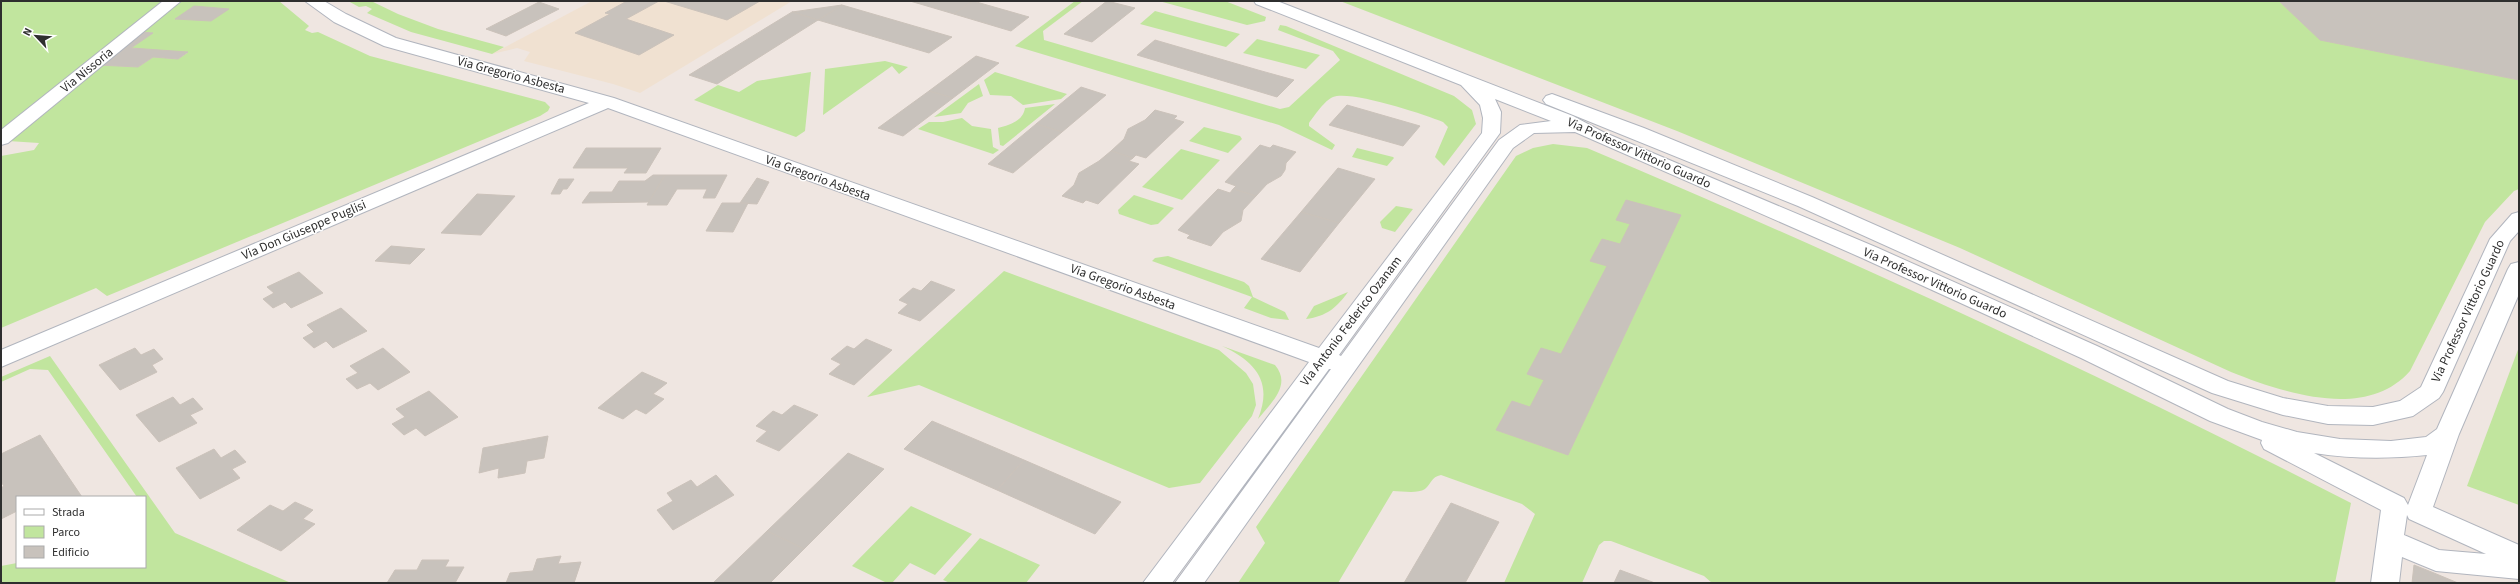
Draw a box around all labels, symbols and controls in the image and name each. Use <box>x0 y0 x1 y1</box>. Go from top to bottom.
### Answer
north arrow <box>16 16 56 56</box>
text: N <box>19 25 36 38</box>
street label: Via Nissoria <box>57 43 117 97</box>
street label: Via Gregorio Asbesta <box>455 52 567 98</box>
street label: Via Professor Vittorio Guardo <box>1564 113 1714 193</box>
street label: Via Gregorio Asbesta <box>763 151 873 205</box>
street label: Via Don Giuseppe Puglisi <box>239 196 369 264</box>
street label: Via Professor Vittorio Guardo <box>2427 237 2509 385</box>
street label: Via Professor Vittorio Guardo <box>1860 243 2010 323</box>
street label: Via Antonio Federico Ozanam <box>1296 252 1406 390</box>
street label: Via Gregorio Asbesta <box>1068 260 1178 314</box>
legend <box>16 496 146 568</box>
text: Strada <box>52 504 85 521</box>
text: Parco <box>52 524 80 541</box>
text: Edificio <box>52 544 89 561</box>

